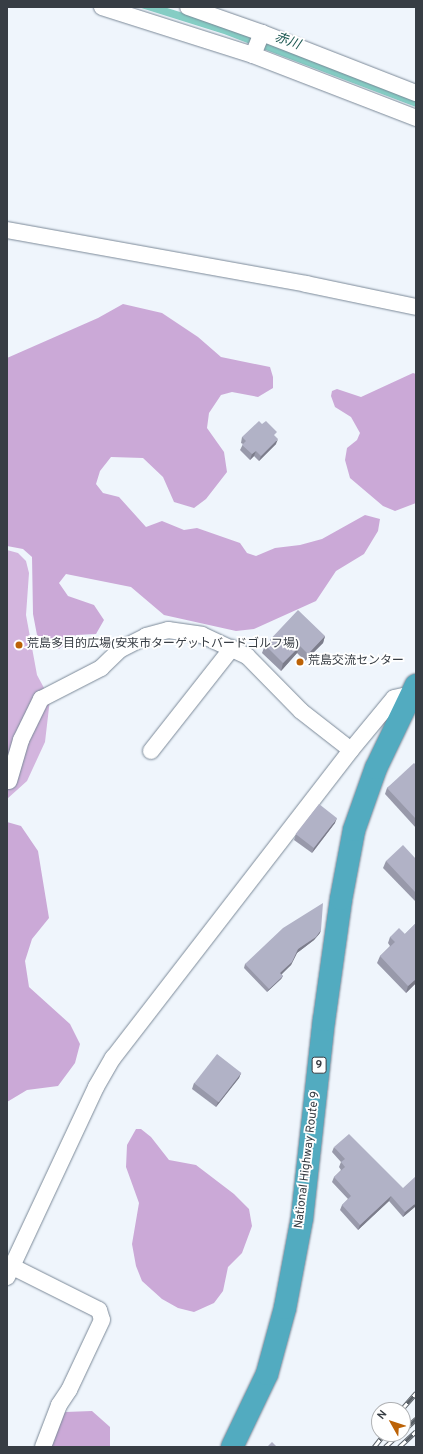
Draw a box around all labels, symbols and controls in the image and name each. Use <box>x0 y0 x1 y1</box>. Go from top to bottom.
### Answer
water label: 赤川 <box>272 30 302 54</box>
place label: 荒島多目的広場(安来市ターゲットバードゴルフ場) <box>27 638 299 652</box>
marker: 荒島多目的広場(安来市ターゲットバードゴルフ場) <box>14 640 24 650</box>
place label: 荒島交流センター <box>308 655 404 669</box>
marker: 荒島交流センター <box>295 657 305 667</box>
road number: 9 <box>311 1056 327 1074</box>
street label: National Highway Route 9 <box>292 1091 324 1229</box>
north arrow <box>371 1402 411 1442</box>
text: N <box>375 1408 390 1423</box>

